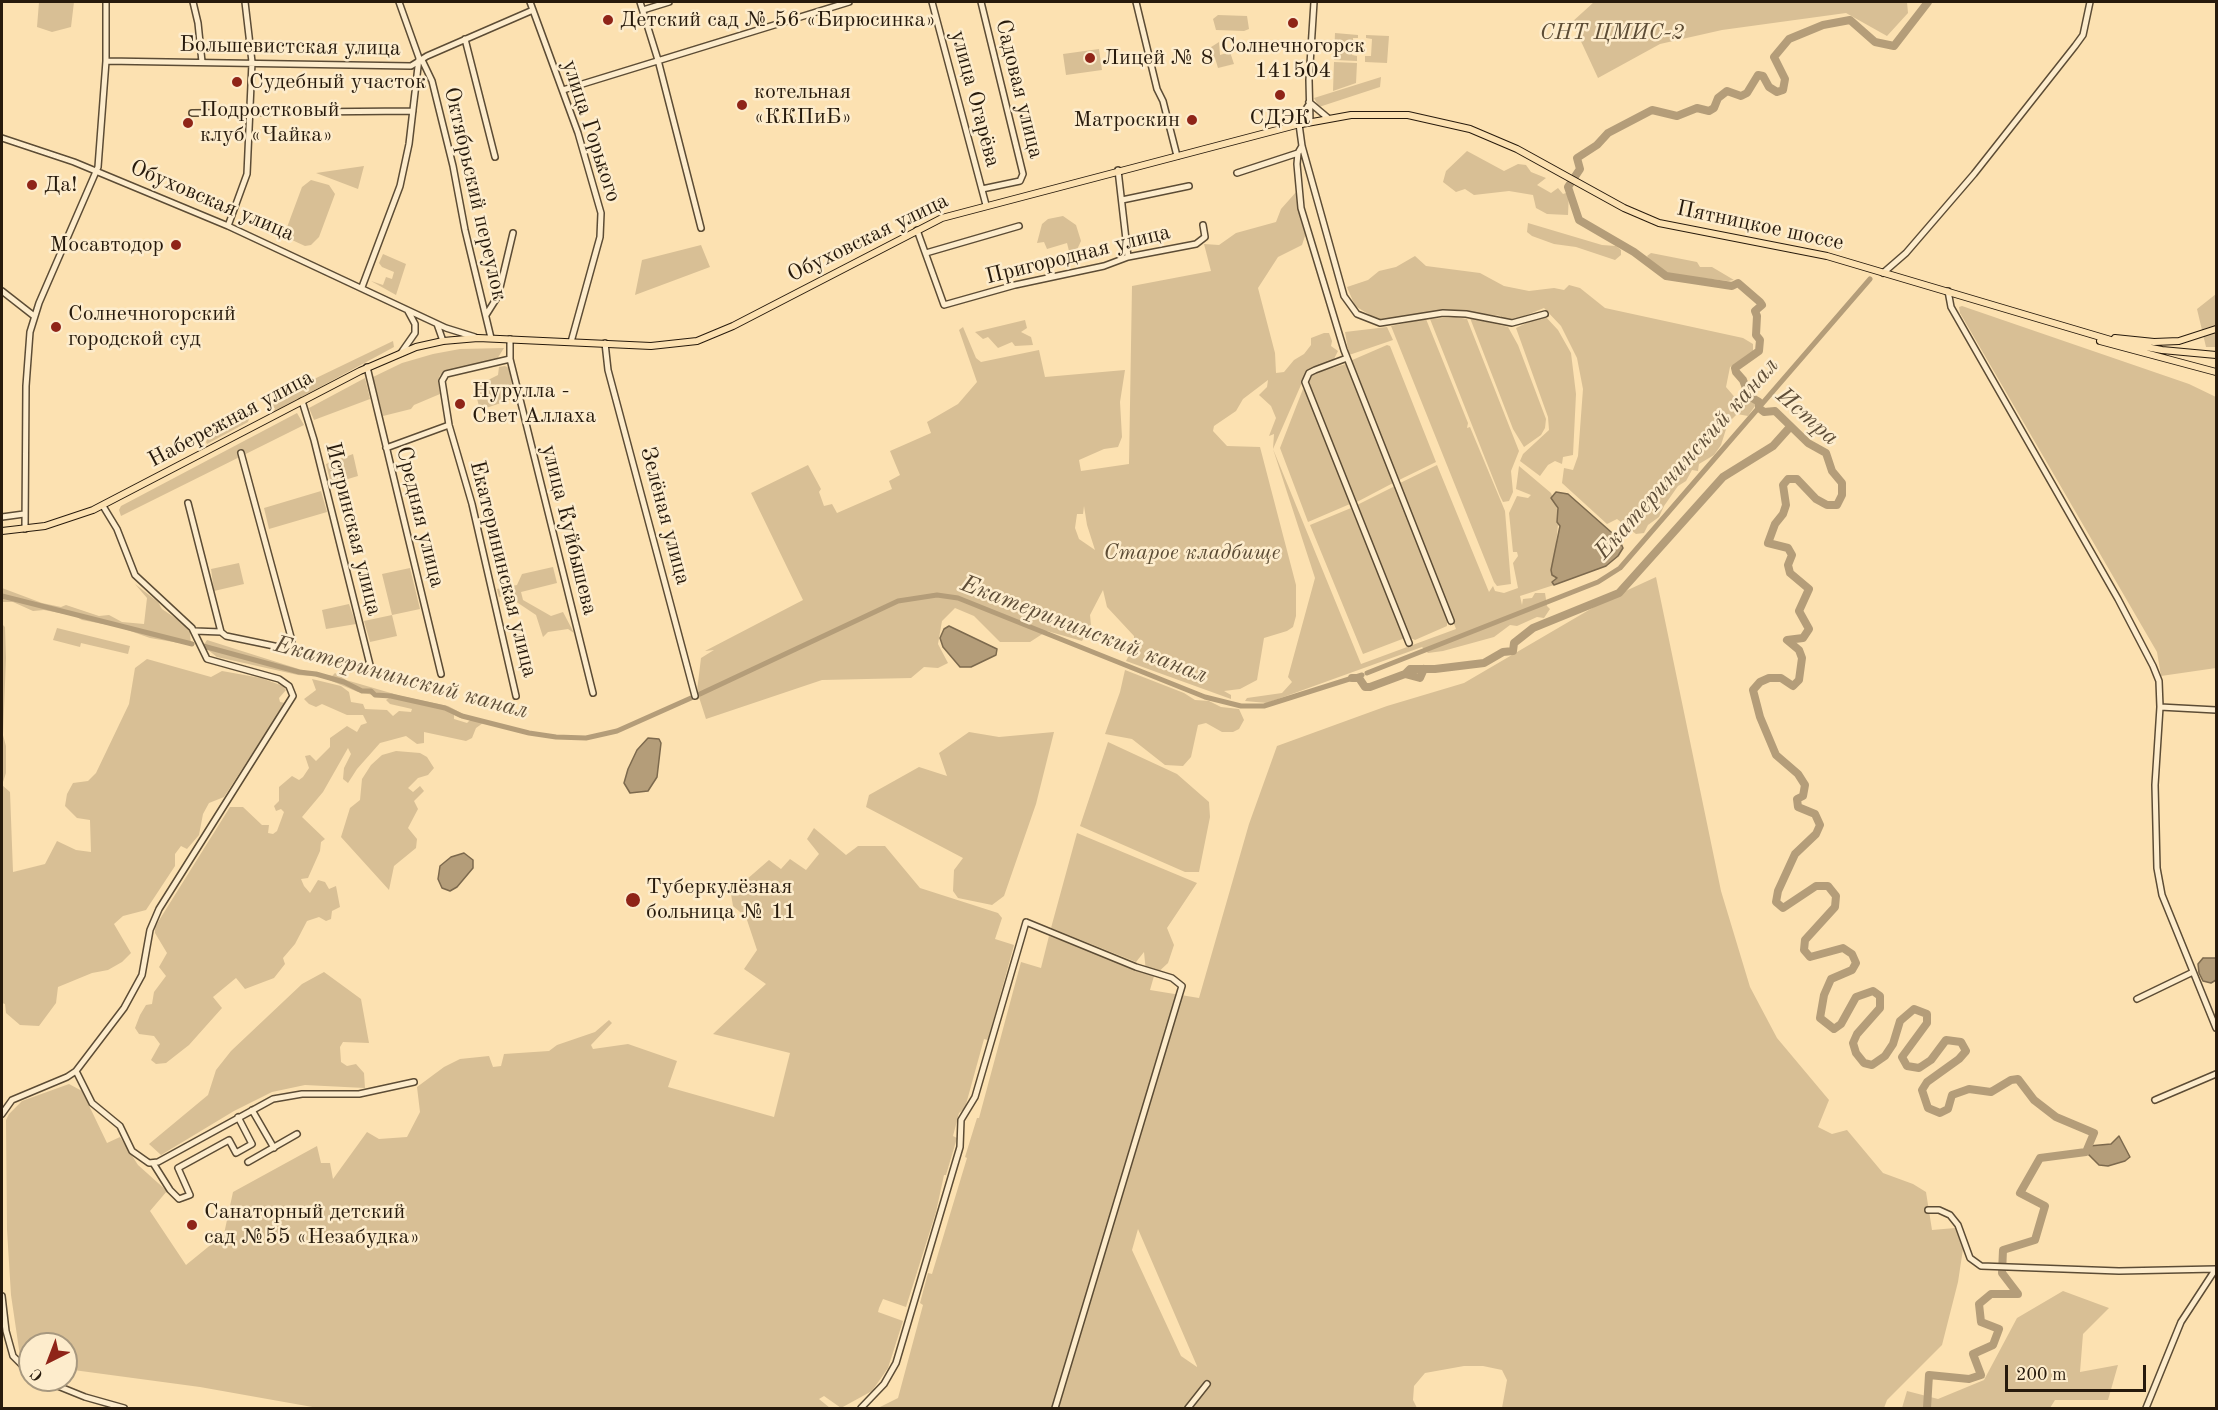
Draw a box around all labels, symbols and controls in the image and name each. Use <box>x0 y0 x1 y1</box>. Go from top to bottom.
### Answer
place label: Детский сад № 56 «Бирюсинка» <box>620 7 936 33</box>
marker: Детский сад № 56 «Бирюсинка» <box>601 13 615 27</box>
marker: Солнечногорск 141504 <box>1286 16 1300 30</box>
street label: Садовая улица <box>989 17 1049 161</box>
park label: СНТ ЦМИС-2 <box>1540 20 1684 46</box>
street label: улица Огарёва <box>944 28 1006 170</box>
street label: Большевистская улица <box>179 32 401 62</box>
place label: Солнечногорск 141504 <box>1221 33 1365 84</box>
place label: Лицей № 8 <box>1102 45 1214 71</box>
marker: Лицей № 8 <box>1083 51 1097 65</box>
street label: улица Горького <box>556 57 626 205</box>
place label: Судебный участок <box>249 69 426 95</box>
marker: Судебный участок <box>230 75 244 89</box>
place label: котельная «ККПиБ» <box>754 79 852 130</box>
street label: Октябрьский переулок <box>438 85 512 303</box>
marker: СДЭК <box>1273 88 1287 102</box>
place label: Подростковый клуб «Чайка» <box>200 97 340 148</box>
marker: котельная «ККПиБ» <box>735 98 749 112</box>
place label: СДЭК <box>1249 105 1311 131</box>
place label: Матроскин <box>1073 107 1180 133</box>
marker: Матроскин <box>1185 113 1199 127</box>
marker: Подростковый клуб «Чайка» <box>181 116 195 130</box>
street label: Обуховская улица <box>126 155 298 247</box>
place label: Да! <box>44 172 77 198</box>
marker: Да! <box>25 178 39 192</box>
street label: Обуховская улица <box>783 188 953 288</box>
street label: Пятницкое шоссе <box>1674 195 1846 257</box>
street label: Пригородная улица <box>983 219 1173 291</box>
place label: Мосавтодор <box>50 232 164 258</box>
marker: Мосавтодор <box>169 238 183 252</box>
place label: Солнечногорский городской суд <box>68 301 236 352</box>
marker: Солнечногорский городской суд <box>49 320 63 334</box>
water label: Екатерининский канал <box>1589 352 1785 566</box>
street label: Набережная улица <box>144 364 318 474</box>
place label: Нурулла - Свет Аллаха <box>472 378 596 430</box>
water label: Истра <box>1769 382 1845 452</box>
marker: Нурулла - Свет Аллаха <box>453 397 467 411</box>
street label: Истринская улица <box>319 440 387 618</box>
street label: улица Куйбышева <box>535 442 603 618</box>
street label: Средняя улица <box>390 444 450 590</box>
street label: Зелёная улица <box>634 444 696 588</box>
street label: Екатерининская улица <box>463 458 543 680</box>
park label: Старое кладбище <box>1103 540 1281 566</box>
water label: Екатерининский канал <box>956 570 1212 690</box>
water label: Екатерининский канал <box>271 630 531 726</box>
place label: Туберкулёзная больница № 11 <box>646 874 796 926</box>
marker: Туберкулёзная больница № 11 <box>624 891 642 909</box>
place label: Санаторный детский сад №55 «Незабудка» <box>204 1199 420 1250</box>
marker: Санаторный детский сад №55 «Незабудка» <box>185 1218 199 1232</box>
north arrow <box>18 1332 78 1392</box>
scale bar <box>2008 1353 2149 1391</box>
text: С <box>28 1364 47 1383</box>
text: 200 m <box>2016 1366 2067 1384</box>

